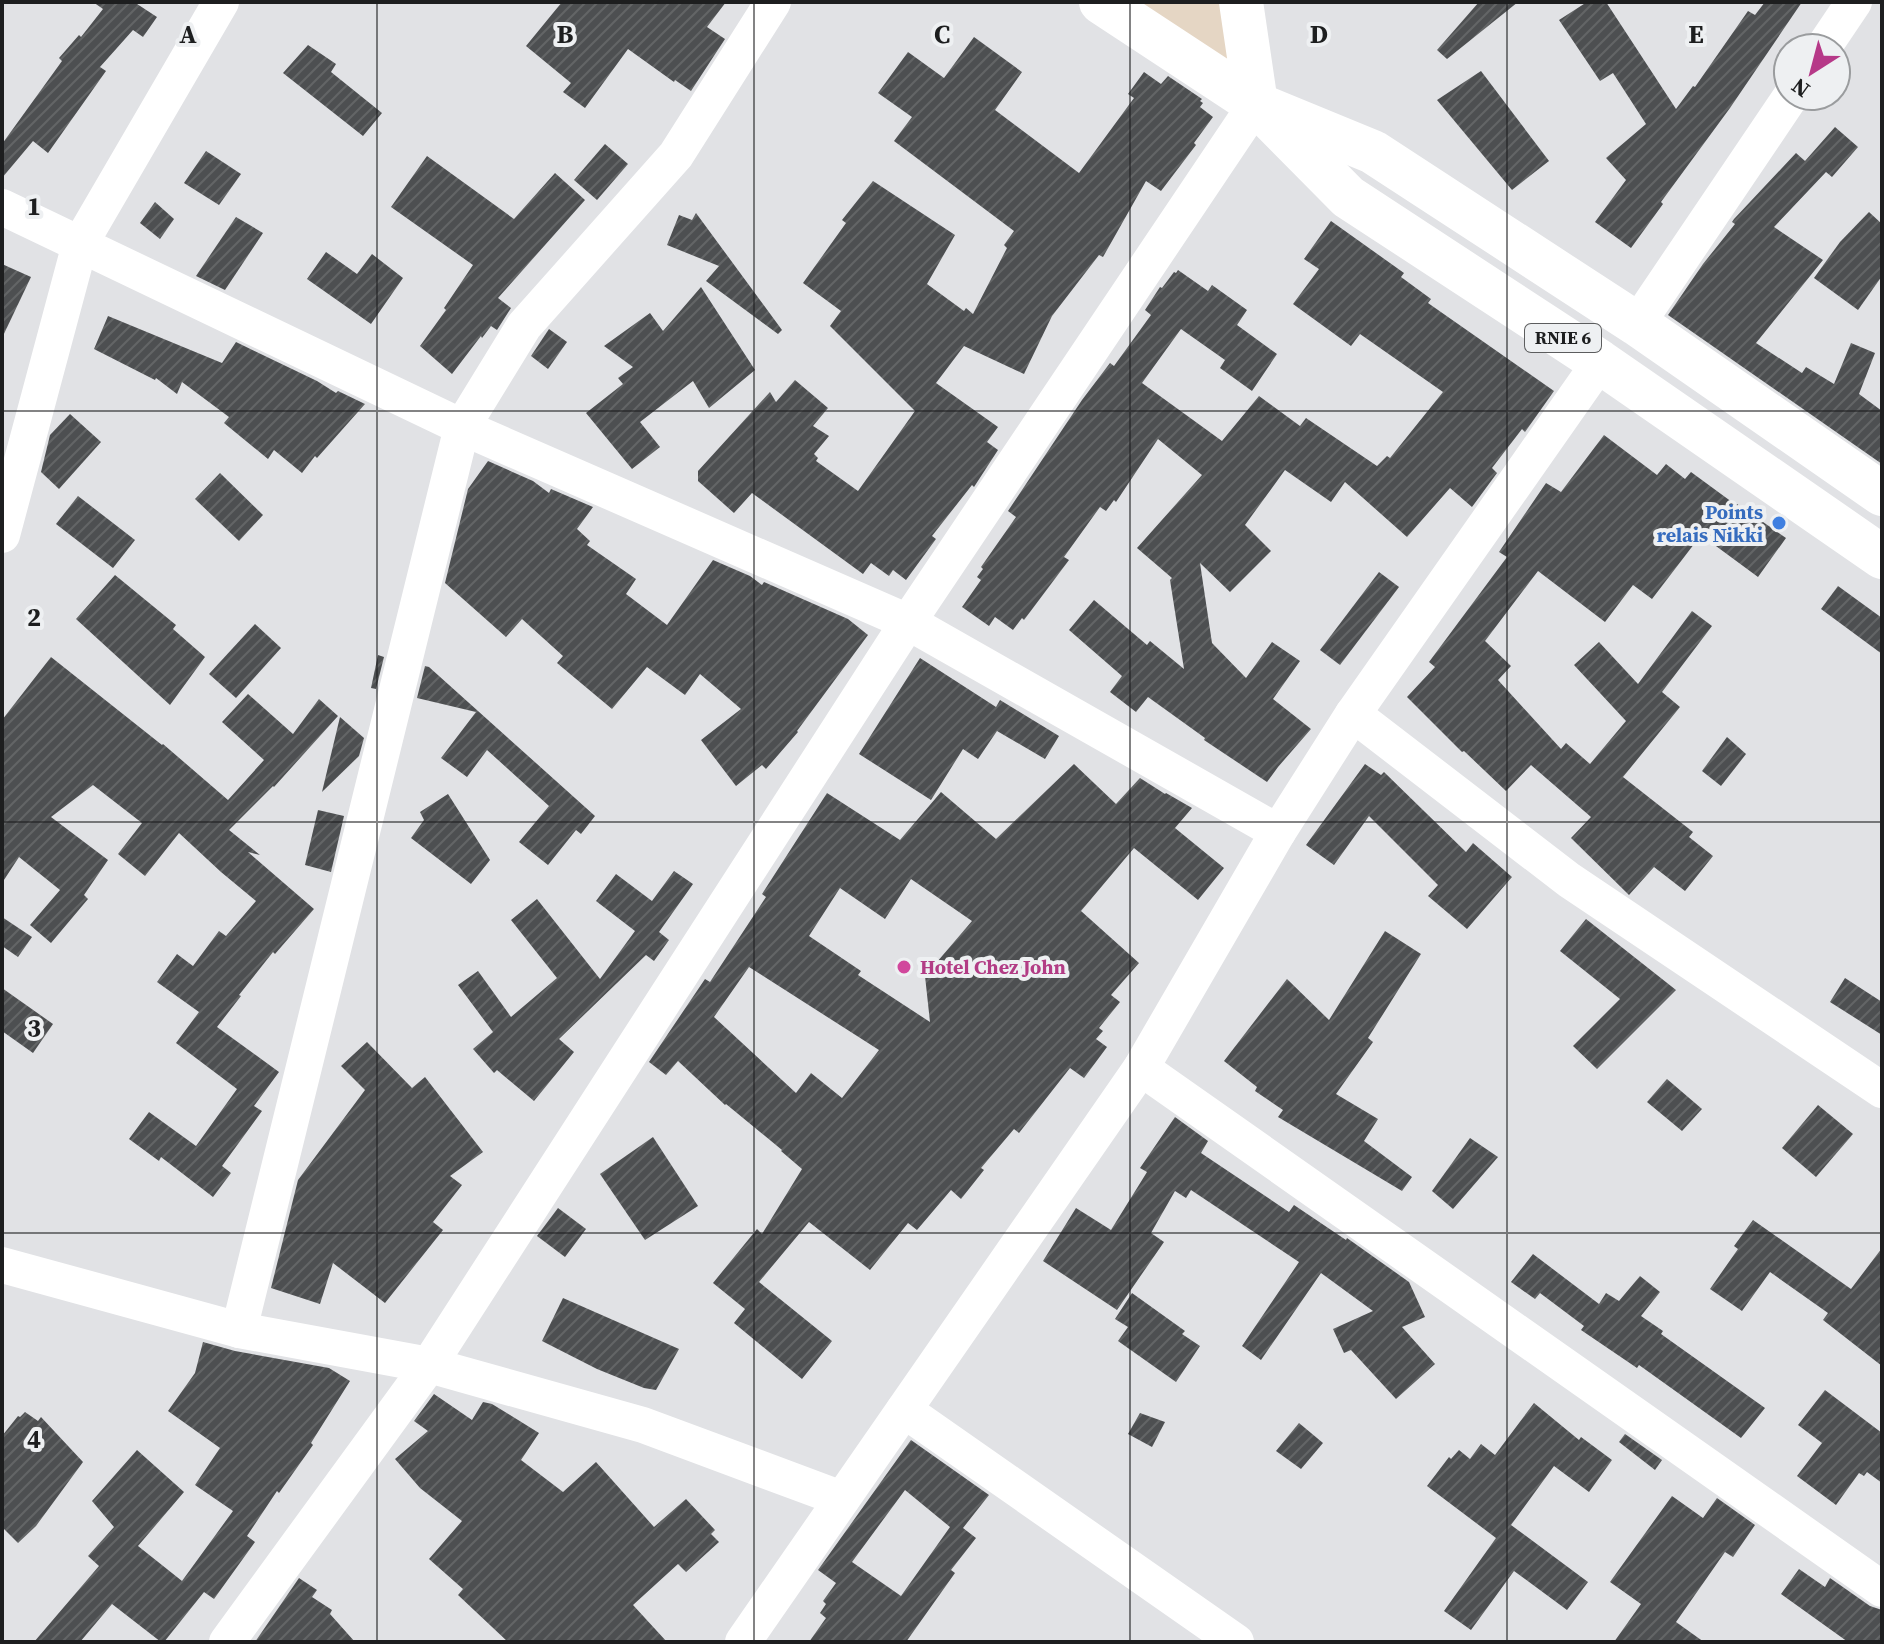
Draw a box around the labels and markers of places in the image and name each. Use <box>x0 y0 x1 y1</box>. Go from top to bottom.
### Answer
place label: Points relais Nikki <box>1657 498 1763 549</box>
marker: Points relais Nikki <box>1770 514 1788 532</box>
place label: Hotel Chez John <box>920 953 1066 981</box>
marker: Hotel Chez John <box>895 958 913 976</box>

